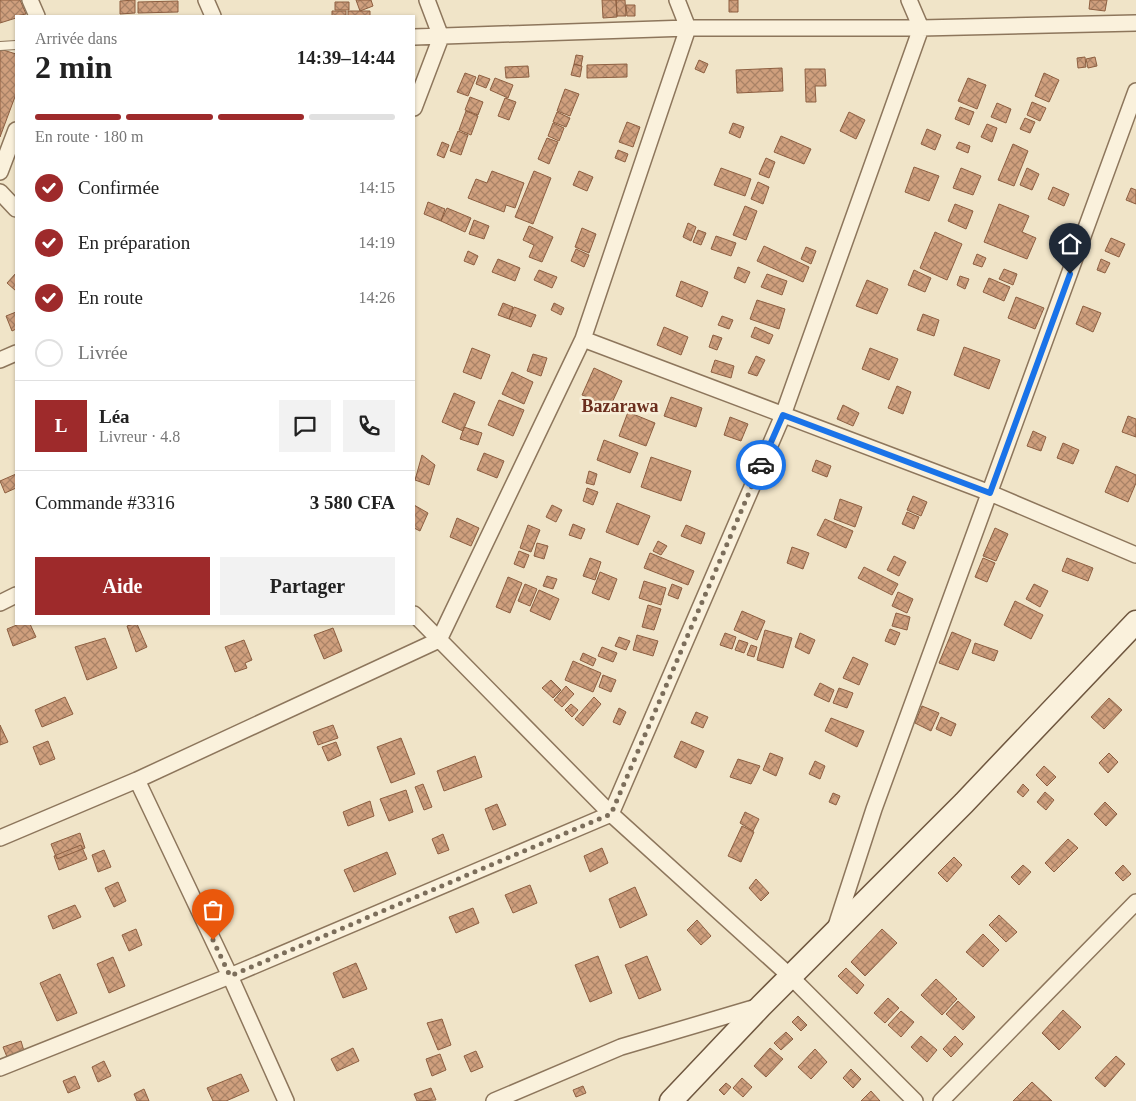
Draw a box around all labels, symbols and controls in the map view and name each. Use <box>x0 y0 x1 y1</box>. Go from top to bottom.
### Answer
text: Arrivée dans <box>35 30 117 47</box>
text: 14:39–14:44 <box>297 47 395 68</box>
text: 2 min <box>35 49 112 85</box>
text: En route · 180 m <box>35 128 143 145</box>
icon: check <box>35 174 63 202</box>
text: Confirmée <box>78 177 159 198</box>
text: 14:15 <box>359 179 395 196</box>
pin <box>1049 223 1091 274</box>
icon: check <box>35 229 63 257</box>
icon: home <box>1056 230 1084 258</box>
text: En préparation <box>78 232 190 253</box>
text: 14:19 <box>359 234 395 251</box>
icon: check <box>35 284 63 312</box>
text: En route <box>78 287 143 308</box>
text: 14:26 <box>359 289 395 306</box>
text: Livrée <box>78 342 128 363</box>
district label: Bazarawa <box>582 396 658 416</box>
button: chat <box>279 400 331 452</box>
button: phone <box>343 400 395 452</box>
text: Léa <box>99 406 130 427</box>
text: L <box>55 415 67 436</box>
text: Livreur · 4.8 <box>99 428 180 445</box>
courier <box>736 440 786 490</box>
icon: car <box>747 451 775 479</box>
text: Commande #3316 <box>35 492 175 513</box>
text: 3 580 CFA <box>310 492 395 513</box>
button: Aide <box>35 557 210 615</box>
button: Partager <box>220 557 395 615</box>
pin <box>192 889 234 940</box>
icon: bag <box>199 896 227 924</box>

